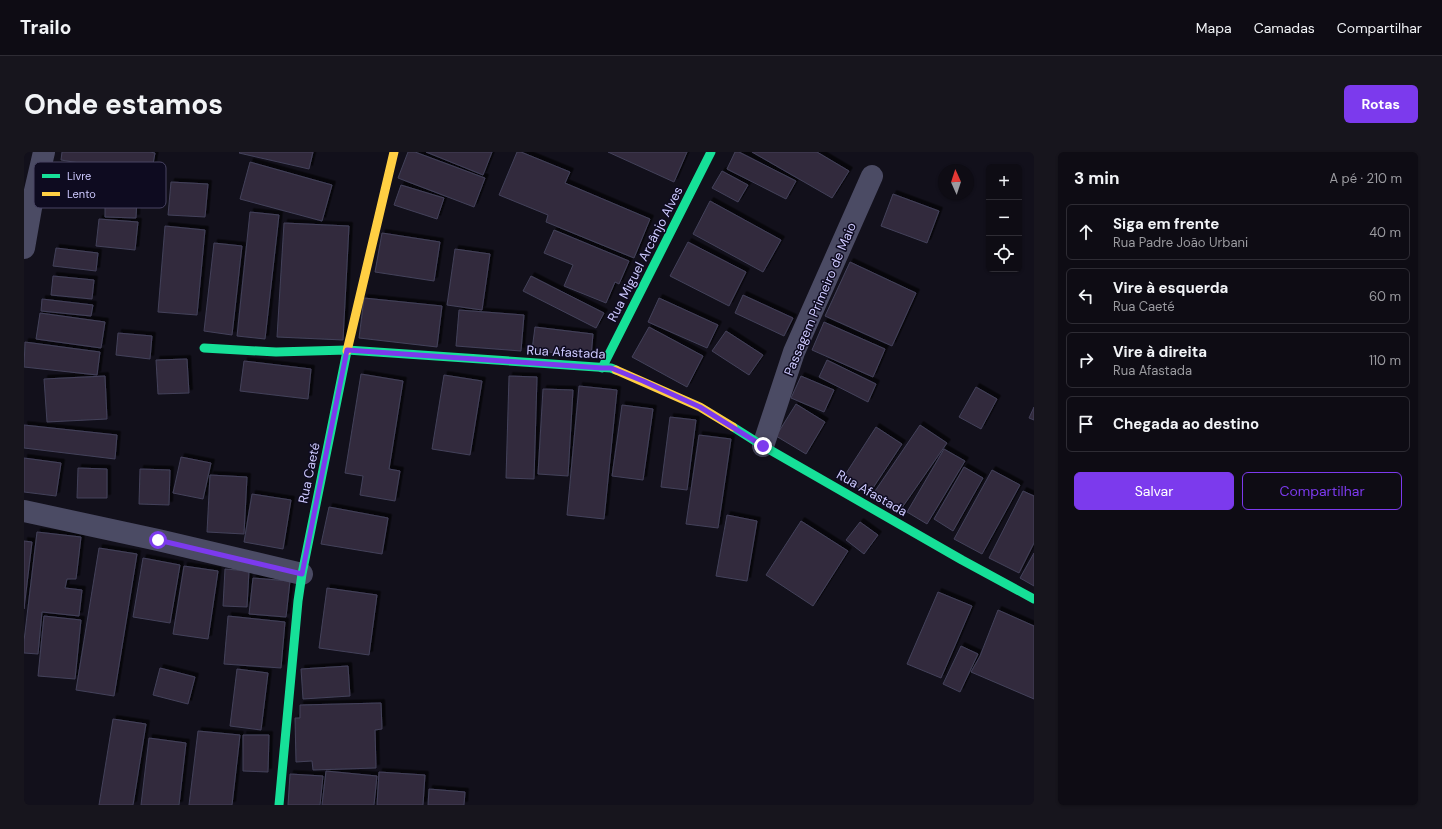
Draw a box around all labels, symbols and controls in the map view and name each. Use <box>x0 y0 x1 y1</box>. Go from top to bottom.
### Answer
text: Trailo <box>20 15 71 40</box>
text: Mapa <box>1196 19 1232 37</box>
text: Camadas <box>1254 19 1315 37</box>
text: Compartilhar <box>1337 19 1422 37</box>
button: Rotas <box>1344 85 1418 123</box>
text: Onde estamos <box>24 86 223 123</box>
legend <box>34 162 166 208</box>
north arrow <box>938 164 974 200</box>
map controls <box>986 164 1022 272</box>
button: + <box>986 164 1022 200</box>
text: 3 min <box>1074 167 1119 189</box>
text: Livre <box>67 169 91 183</box>
text: A pé · 210 m <box>1329 170 1402 187</box>
street label: Rua Miguel Arcânjo Alves <box>603 183 687 325</box>
text: Lento <box>67 187 96 201</box>
button: − <box>986 200 1022 236</box>
text: Siga em frente <box>1113 214 1219 234</box>
street label: Passagem Primeiro de Maio <box>780 219 860 378</box>
icon: ahead <box>1075 221 1097 243</box>
text: 40 m <box>1369 224 1401 241</box>
text: Rua Padre João Urbani <box>1113 234 1248 251</box>
button: locate <box>986 236 1022 272</box>
text: Vire à esquerda <box>1113 278 1228 298</box>
icon: left <box>1075 285 1097 307</box>
text: 60 m <box>1369 288 1401 305</box>
text: Rua Caeté <box>1113 298 1175 315</box>
street label: Rua Afastada <box>526 341 606 363</box>
text: Vire à direita <box>1113 342 1207 362</box>
icon: right <box>1075 349 1097 371</box>
text: 110 m <box>1369 352 1401 369</box>
text: Rua Afastada <box>1113 362 1192 379</box>
icon: arrive <box>1075 413 1097 435</box>
text: Chegada ao destino <box>1113 414 1259 434</box>
route end <box>754 437 772 455</box>
street label: Rua Caeté <box>294 441 324 505</box>
street label: Rua Afastada <box>834 466 910 520</box>
button: Salvar <box>1074 472 1234 510</box>
button: Compartilhar <box>1242 472 1402 510</box>
route start <box>149 531 167 549</box>

